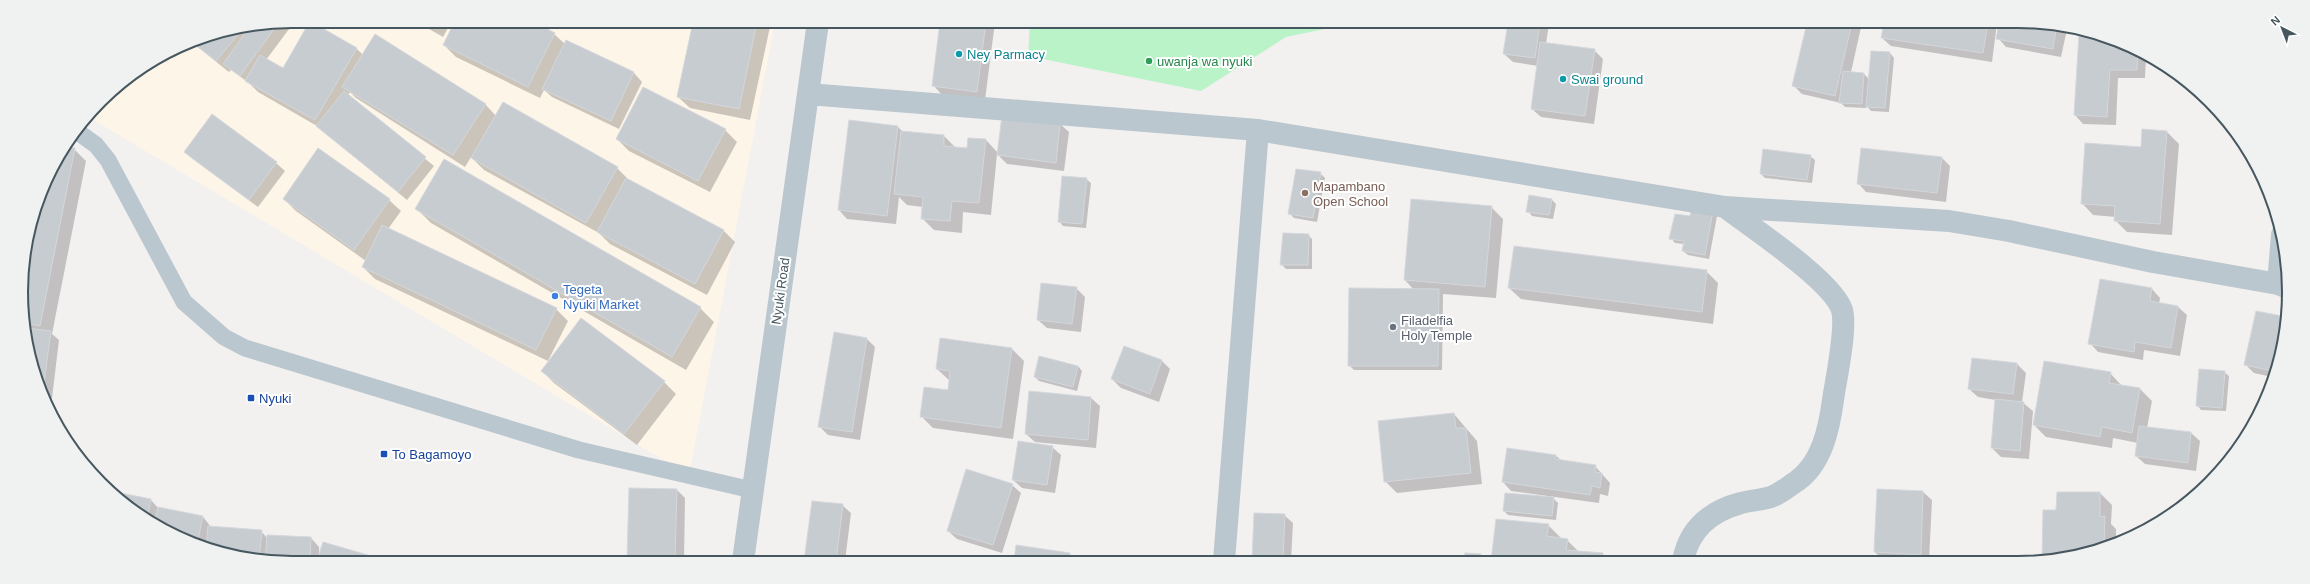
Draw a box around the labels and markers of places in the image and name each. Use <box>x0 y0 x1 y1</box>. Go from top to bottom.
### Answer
place label: Ney Parmacy <box>967 47 1046 62</box>
marker: Ney Parmacy <box>954 49 964 59</box>
place label: uwanja wa nyuki <box>1157 54 1252 69</box>
marker: uwanja wa nyuki <box>1144 56 1154 66</box>
place label: Swai ground <box>1571 72 1643 87</box>
marker: Swai ground <box>1558 74 1568 84</box>
place label: Mapambano Open School <box>1313 179 1388 209</box>
marker: Mapambano Open School <box>1300 188 1310 198</box>
place label: Tegeta Nyuki Market <box>563 282 639 312</box>
marker: Tegeta Nyuki Market <box>550 291 560 301</box>
place label: Filadelfia Holy Temple <box>1401 313 1472 343</box>
marker: Filadelfia Holy Temple <box>1388 322 1398 332</box>
place label: Nyuki <box>259 391 292 406</box>
marker: Nyuki <box>246 393 256 403</box>
place label: To Bagamoyo <box>392 447 472 462</box>
marker: To Bagamoyo <box>379 449 389 459</box>

